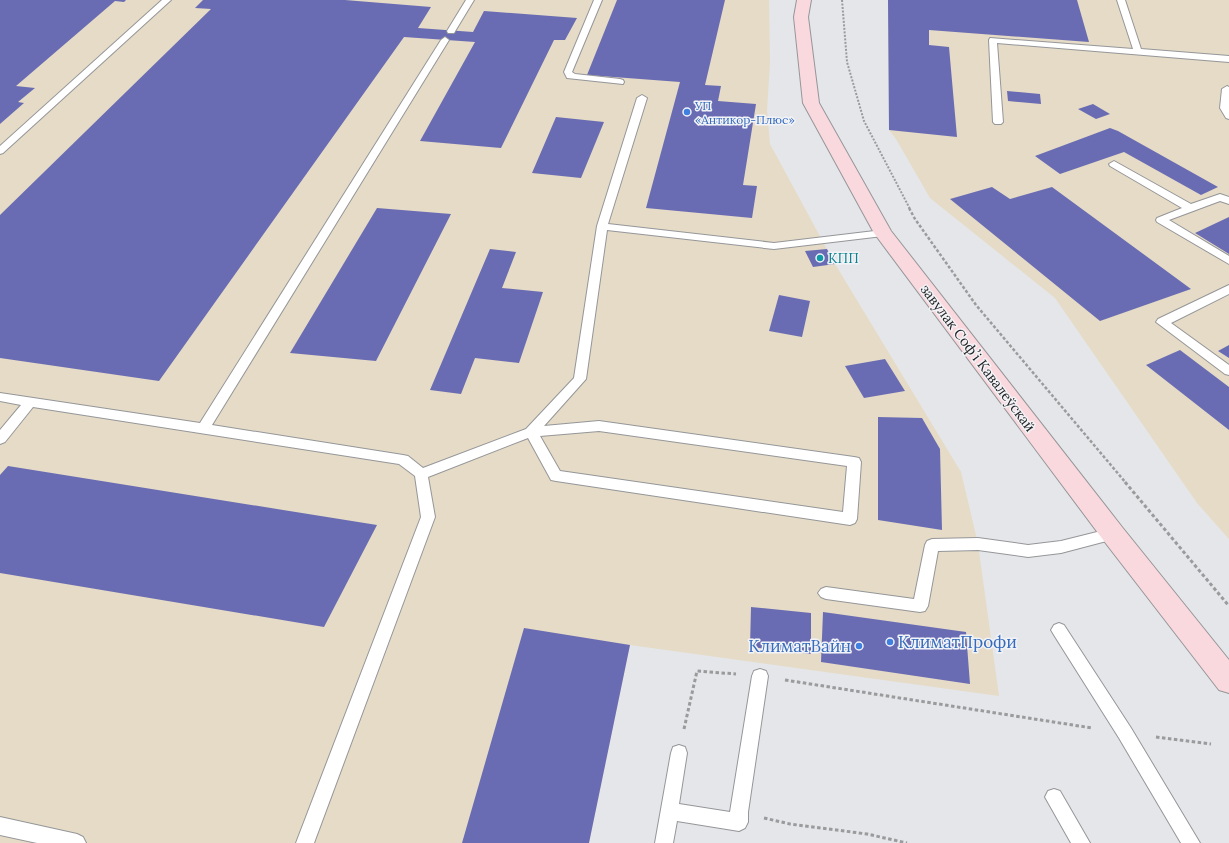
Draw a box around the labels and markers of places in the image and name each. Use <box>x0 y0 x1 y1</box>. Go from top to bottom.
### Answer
place label: УП «Антикор-Плюс» <box>694 98 795 127</box>
marker: УП «Антикор-Плюс» <box>682 107 692 117</box>
place label: КПП <box>828 249 859 267</box>
marker: КПП <box>815 253 825 263</box>
place label: КлиматПрофи <box>898 631 1017 653</box>
place label: КлиматВайн <box>748 635 851 657</box>
marker: КлиматПрофи <box>885 637 895 647</box>
marker: КлиматВайн <box>854 641 864 651</box>

